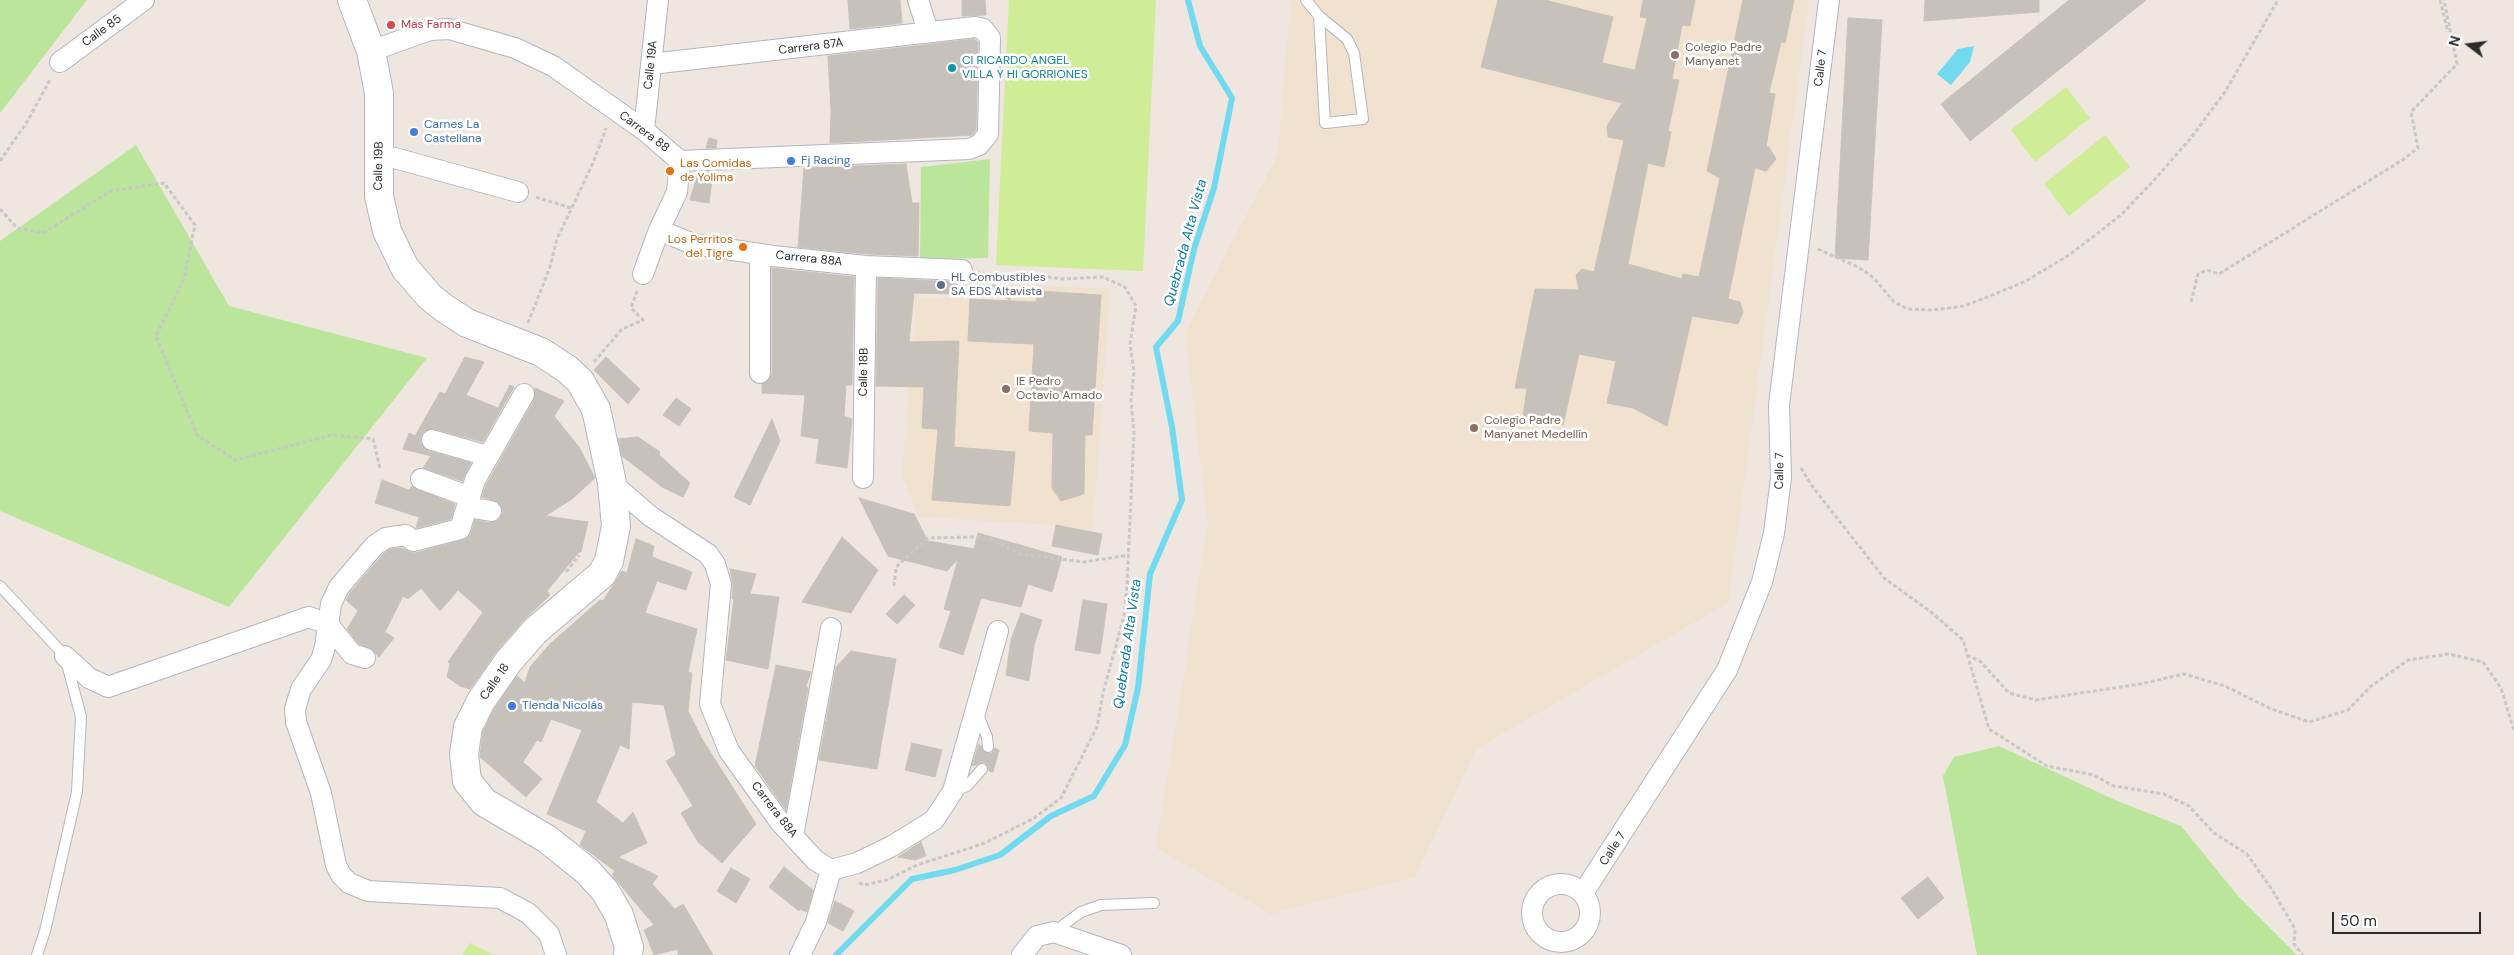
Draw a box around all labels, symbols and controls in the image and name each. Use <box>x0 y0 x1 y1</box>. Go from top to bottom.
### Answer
street label: Calle 85 <box>80 12 124 50</box>
place label: Mas Farma <box>401 18 461 32</box>
marker: Mas Farma <box>385 19 397 31</box>
north arrow <box>2444 20 2494 70</box>
text: N <box>2444 34 2465 48</box>
street label: Carrera 87A <box>778 36 844 58</box>
street label: Calle 19A <box>641 40 661 90</box>
place label: Colegio Padre Manyanet <box>1685 41 1762 69</box>
marker: Colegio Padre Manyanet <box>1669 49 1681 61</box>
street label: Calle 7 <box>1812 49 1830 87</box>
place label: CI RICARDO ANGEL VILLA Y HI GORRIONES <box>962 54 1088 82</box>
marker: CI RICARDO ANGEL VILLA Y HI GORRIONES <box>946 62 958 74</box>
street label: Carrera 88 <box>616 108 672 156</box>
place label: Carnes La Castellana <box>424 118 482 146</box>
marker: Carnes La Castellana <box>408 126 420 138</box>
street label: Calle 19B <box>371 141 387 191</box>
place label: Fj Racing <box>801 154 850 168</box>
marker: Fj Racing <box>785 155 797 167</box>
place label: Las Comidas de Yolima <box>680 157 751 185</box>
marker: Las Comidas de Yolima <box>664 165 676 177</box>
water label: Quebrada Alta Vista <box>1161 177 1211 309</box>
place label: Los Perritos del Tigre <box>668 233 733 261</box>
marker: Los Perritos del Tigre <box>737 241 749 253</box>
street label: Carrera 88A <box>775 248 843 270</box>
place label: HL Combustibles SA EDS Altavista <box>951 271 1046 299</box>
marker: HL Combustibles SA EDS Altavista <box>935 279 947 291</box>
street label: Calle 18B <box>856 347 872 397</box>
place label: IE Pedro Octavio Amado <box>1016 375 1102 403</box>
marker: IE Pedro Octavio Amado <box>1000 383 1012 395</box>
place label: Colegio Padre Manyanet Medellín <box>1484 414 1588 442</box>
marker: Colegio Padre Manyanet Medellín <box>1468 422 1480 434</box>
street label: Calle 7 <box>1772 452 1788 490</box>
water label: Quebrada Alta Vista <box>1111 578 1145 710</box>
street label: Calle 18 <box>477 661 513 703</box>
place label: Tienda Nicolás <box>522 699 603 713</box>
marker: Tienda Nicolás <box>506 700 518 712</box>
street label: Carrera 88A <box>748 779 800 841</box>
street label: Calle 7 <box>1597 830 1629 868</box>
scale bar <box>2334 902 2483 934</box>
text: 50 m <box>2340 911 2377 931</box>

